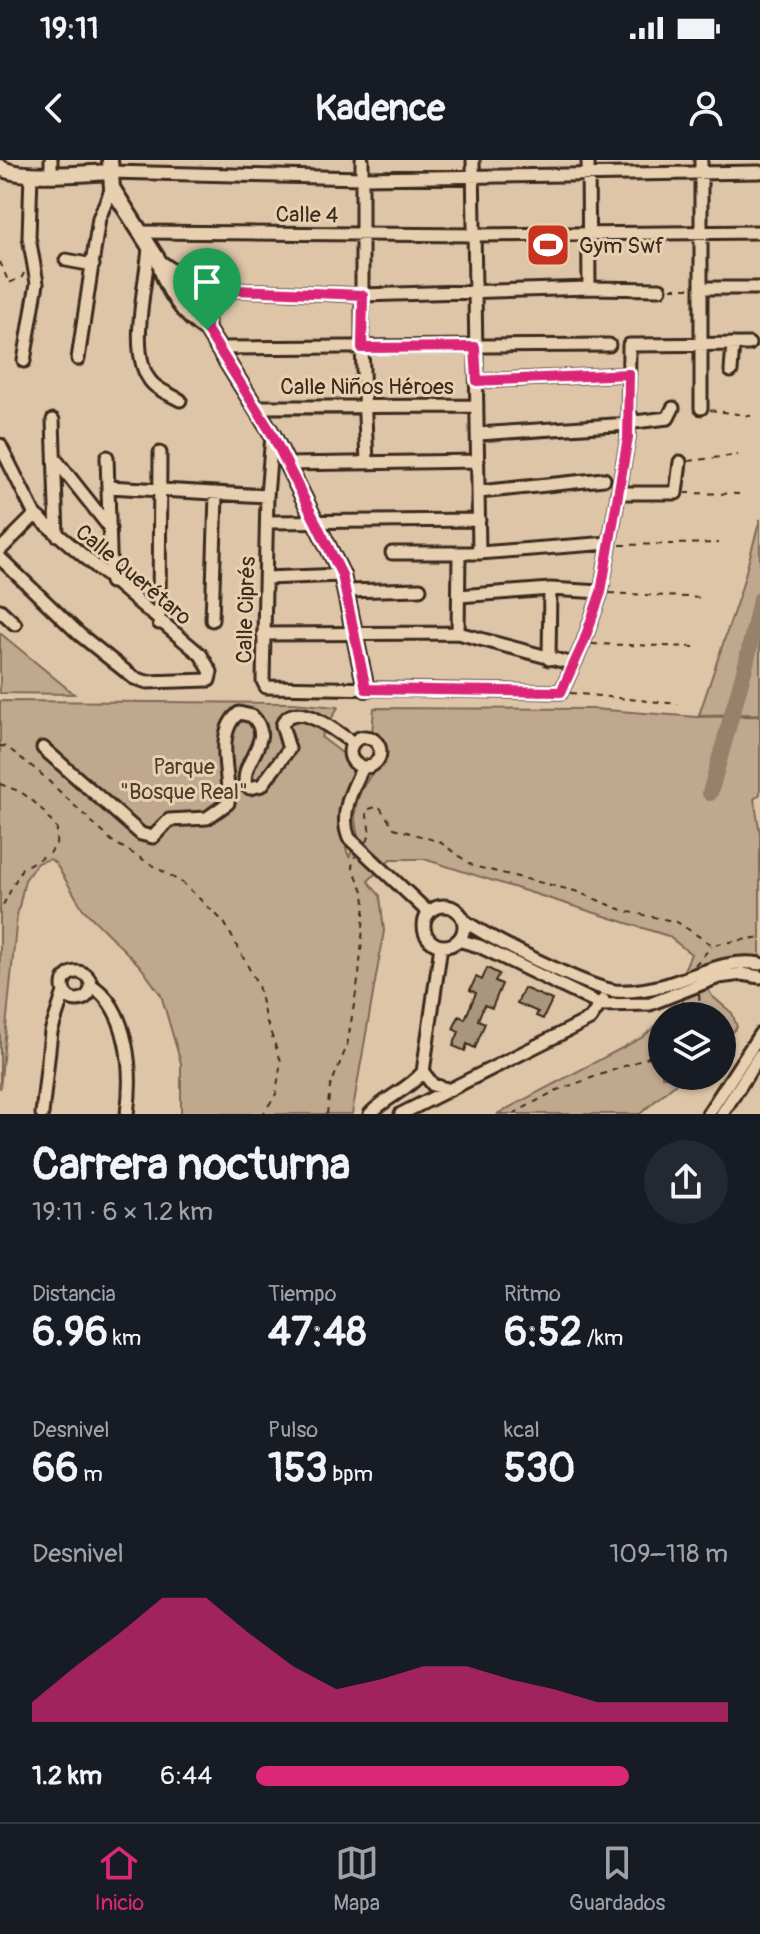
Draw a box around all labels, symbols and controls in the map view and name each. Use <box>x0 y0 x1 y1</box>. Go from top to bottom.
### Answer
text: 19:11 <box>40 10 99 47</box>
icon: back <box>32 86 76 130</box>
text: Kadence <box>315 86 445 131</box>
icon: person <box>684 86 728 130</box>
street label: Calle 4 <box>275 200 339 230</box>
sports icon: Gym Swf <box>524 221 572 269</box>
place label: Gym Swf <box>579 232 664 260</box>
pin <box>173 248 241 330</box>
icon: arrive <box>185 260 229 304</box>
street label: Calle Niños Héroes <box>280 373 454 401</box>
street label: Calle Querétaro <box>70 518 197 632</box>
street label: Calle Ciprés <box>230 556 262 664</box>
park label: Parque "Bosque Real" <box>120 753 248 806</box>
map controls <box>648 1002 736 1090</box>
button: layers <box>648 1002 736 1090</box>
text: Carrera nocturna <box>32 1138 350 1193</box>
button: share <box>644 1140 728 1224</box>
text: 19:11 · 6 × 1.2 km <box>32 1196 213 1228</box>
text: Distancia <box>32 1280 116 1308</box>
text: Tiempo <box>268 1280 337 1308</box>
text: Ritmo <box>504 1280 561 1308</box>
text: 6.96 <box>32 1308 108 1357</box>
text: 47:48 <box>268 1308 366 1357</box>
text: 6:52 <box>504 1308 582 1357</box>
text: km <box>108 1324 141 1352</box>
text: /km <box>582 1324 623 1352</box>
text: Desnivel <box>32 1416 109 1444</box>
text: Pulso <box>268 1416 318 1444</box>
text: kcal <box>504 1416 540 1444</box>
text: 66 <box>32 1444 79 1493</box>
text: 153 <box>268 1444 328 1493</box>
text: 530 <box>504 1444 575 1493</box>
text: m <box>79 1460 103 1488</box>
text: bpm <box>328 1460 373 1488</box>
text: Desnivel <box>32 1538 124 1570</box>
text: 109–118 m <box>609 1538 728 1570</box>
text: 1.2 km <box>32 1760 102 1792</box>
text: 6:44 <box>160 1760 212 1792</box>
tab: Inicio <box>95 1841 144 1917</box>
tab: Mapa <box>333 1841 380 1917</box>
tab: Guardados <box>569 1841 665 1917</box>

